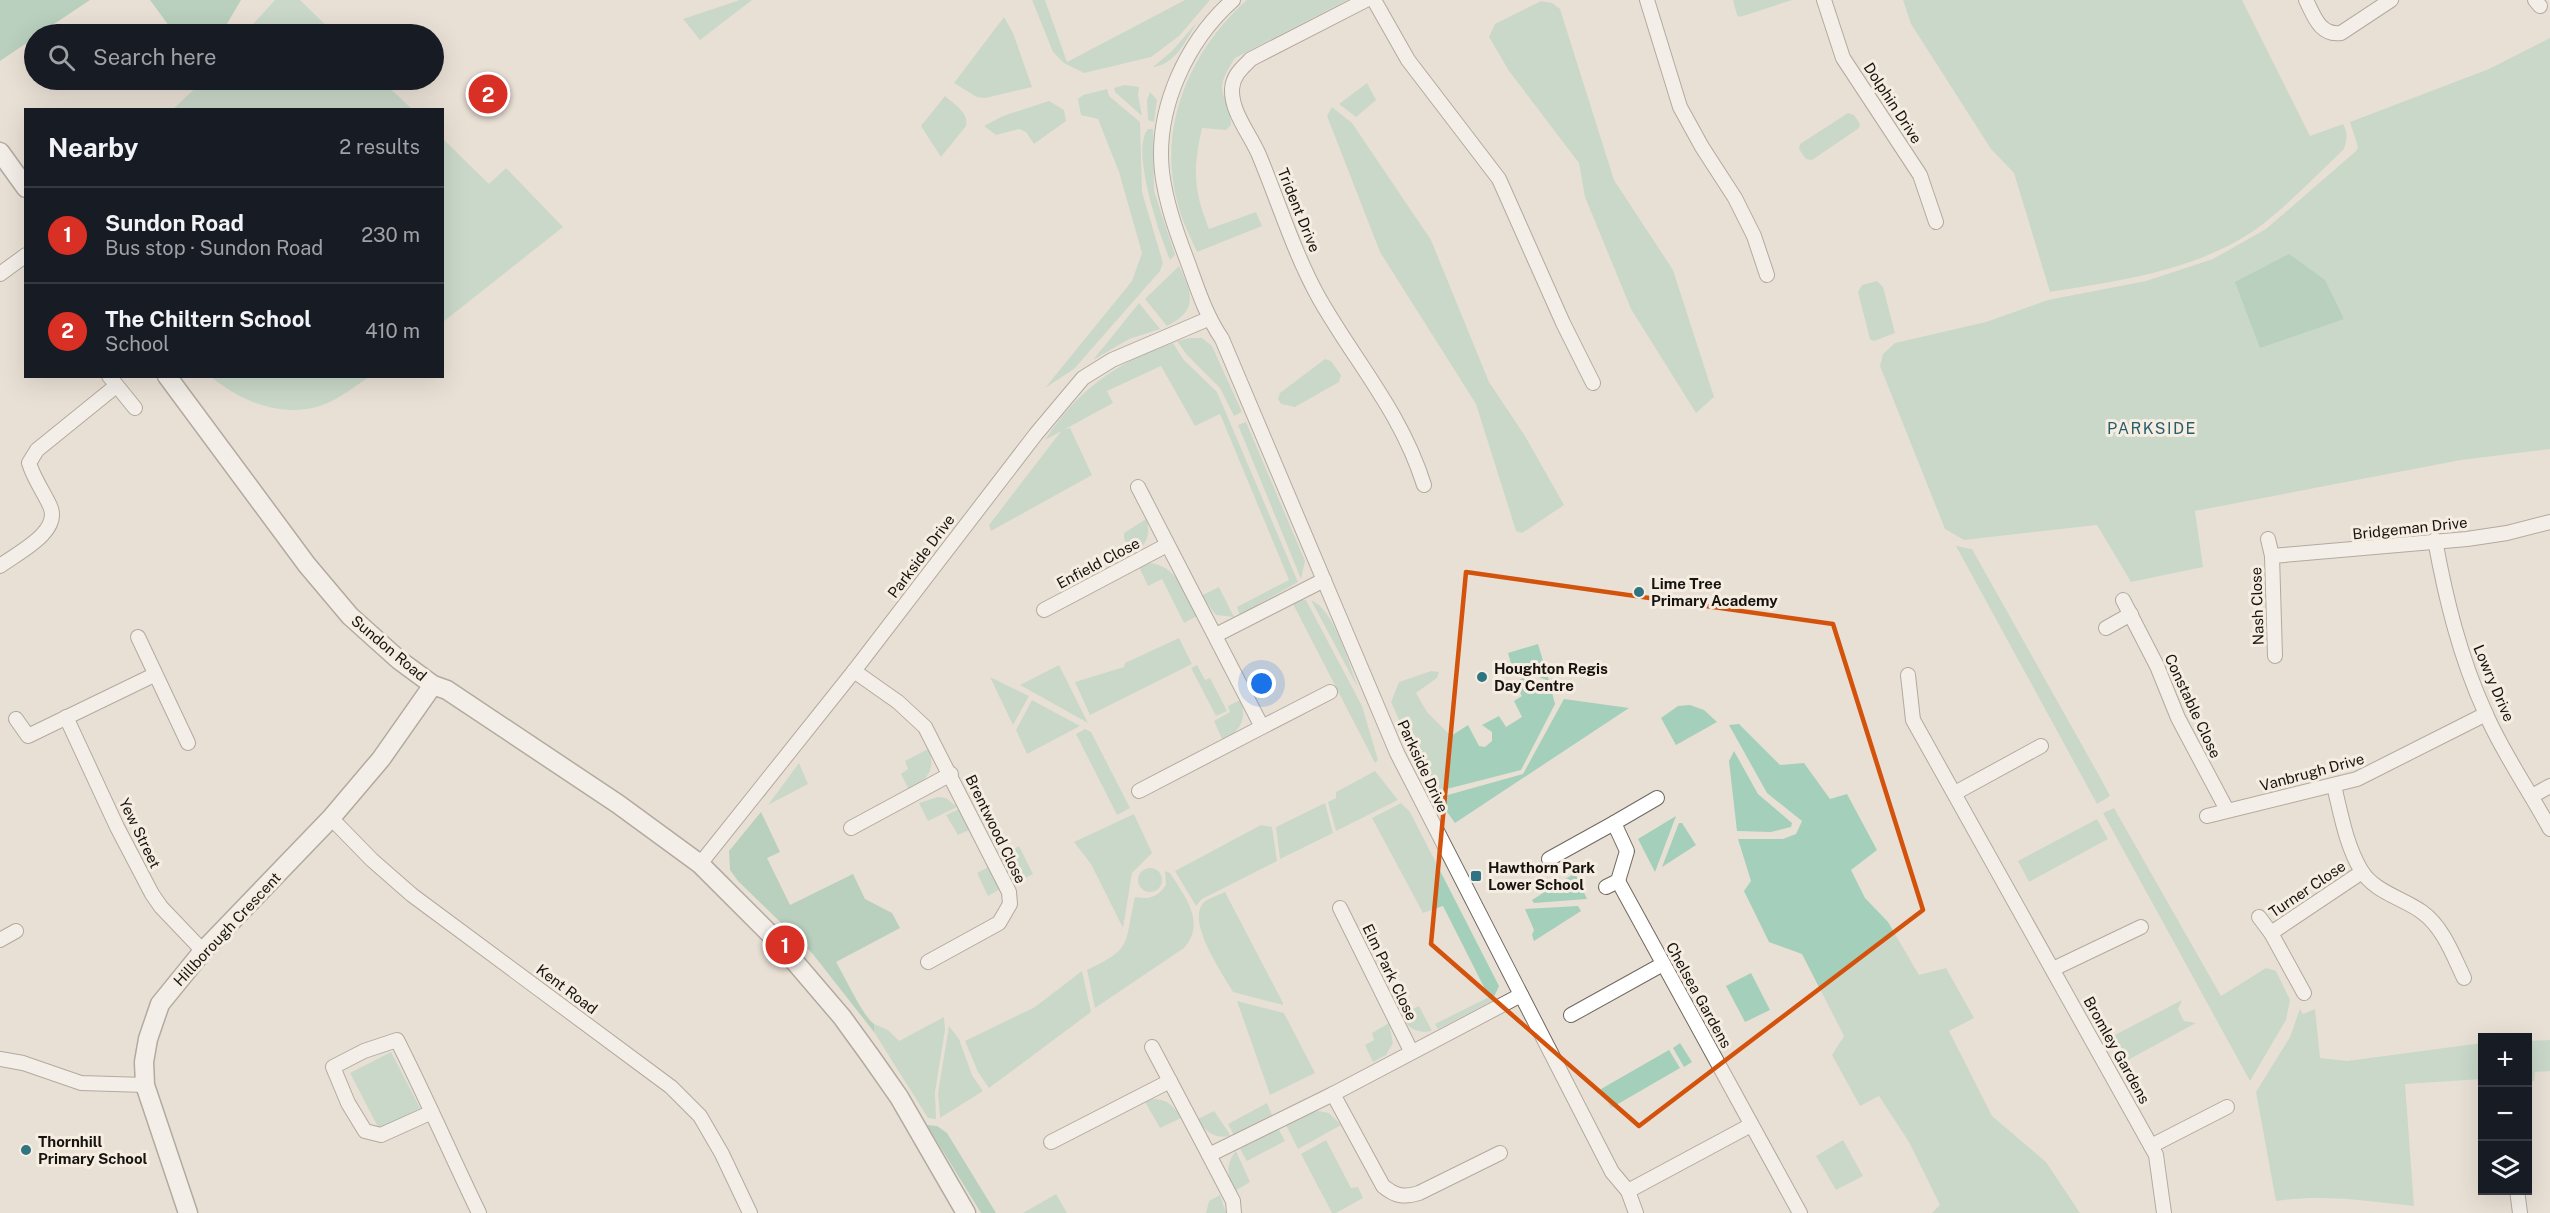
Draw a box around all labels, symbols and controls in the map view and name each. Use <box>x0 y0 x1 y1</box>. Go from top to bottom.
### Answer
search box <box>24 24 444 90</box>
icon: search <box>45 41 78 74</box>
text: Search here <box>93 44 217 70</box>
street label: Dolphin Drive <box>1861 59 1925 147</box>
pin: 2 <box>468 72 508 116</box>
text: Nearby <box>48 132 138 163</box>
text: 2 results <box>339 135 420 159</box>
street label: Trident Drive <box>1274 165 1324 255</box>
text: Sundon Road <box>105 210 244 236</box>
text: 1 <box>63 223 72 247</box>
text: 230 m <box>361 223 420 247</box>
text: Bus stop · Sundon Road <box>105 236 323 260</box>
text: The Chiltern School <box>105 306 312 332</box>
text: 2 <box>61 319 74 343</box>
text: 410 m <box>365 319 420 343</box>
text: School <box>105 332 169 356</box>
district label: PARKSIDE <box>2107 419 2197 438</box>
street label: Parkside Drive <box>884 511 958 601</box>
street label: Bridgeman Drive <box>2352 514 2468 542</box>
street label: Enfield Close <box>1054 534 1142 592</box>
street label: Nash Close <box>2247 567 2267 645</box>
place label: Lime Tree Primary Academy <box>1651 575 1778 609</box>
marker: Lime Tree Primary Academy <box>1632 585 1646 599</box>
street label: Sundon Road <box>348 612 430 684</box>
street label: Lowry Drive <box>2470 642 2518 724</box>
street label: Constable Close <box>2161 651 2225 761</box>
place label: Houghton Regis Day Centre <box>1494 660 1608 694</box>
your location <box>1247 669 1276 698</box>
marker: Houghton Regis Day Centre <box>1475 670 1489 684</box>
street label: Parkside Drive <box>1394 717 1452 815</box>
street label: Vanbrugh Drive <box>2258 750 2366 794</box>
street label: Brentwood Close <box>962 772 1030 886</box>
street label: Yew Street <box>116 795 164 871</box>
street label: Turner Close <box>2266 857 2348 921</box>
place label: Hawthorn Park Lower School <box>1488 859 1595 893</box>
street label: Hillborough Crescent <box>170 869 284 989</box>
marker: Hawthorn Park Lower School <box>1469 869 1483 883</box>
street label: Elm Park Close <box>1359 921 1421 1023</box>
pin: 1 <box>766 922 804 968</box>
street label: Chelsea Gardens <box>1663 939 1735 1051</box>
street label: Kent Road <box>533 961 601 1017</box>
street label: Bromley Gardens <box>2080 993 2154 1107</box>
map controls <box>2478 1033 2532 1195</box>
button: + <box>2478 1033 2532 1087</box>
button: − <box>2478 1087 2532 1141</box>
place label: Thornhill Primary School <box>38 1133 148 1167</box>
button: layers <box>2478 1141 2532 1195</box>
marker: Thornhill Primary School <box>19 1143 33 1157</box>

